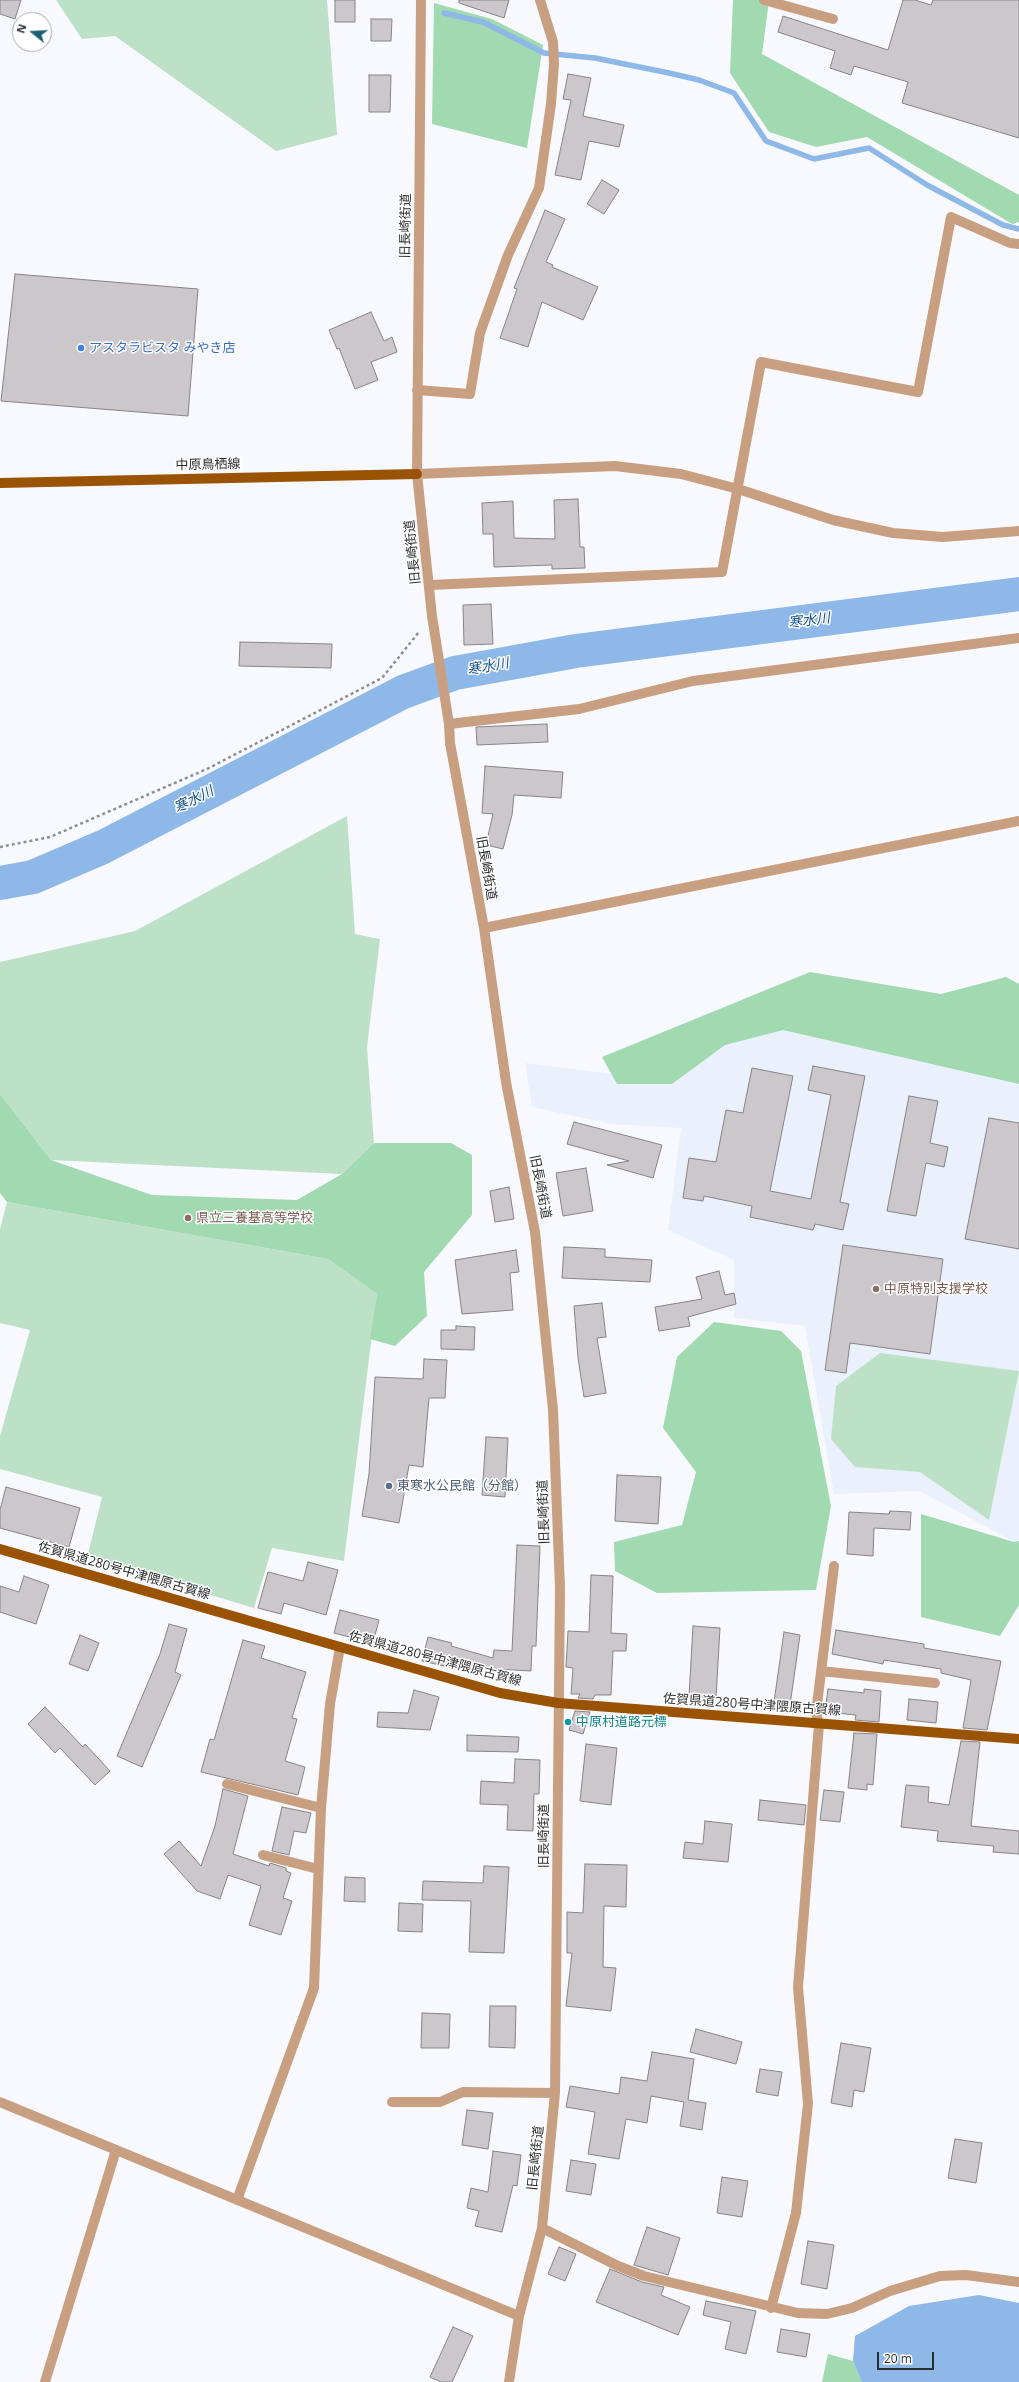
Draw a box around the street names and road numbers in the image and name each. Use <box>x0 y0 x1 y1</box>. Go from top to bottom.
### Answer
street label: 旧長崎街道 <box>398 193 414 259</box>
street label: 中原鳥栖線 <box>175 457 241 473</box>
street label: 旧長崎街道 <box>402 519 424 585</box>
street label: 旧長崎街道 <box>473 835 499 901</box>
street label: 旧長崎街道 <box>526 1154 554 1220</box>
street label: 旧長崎街道 <box>535 1479 553 1545</box>
street label: 佐賀県道280号中津隈原古賀線 <box>36 1539 212 1603</box>
street label: 佐賀県道280号中津隈原古賀線 <box>347 1628 523 1690</box>
street label: 佐賀県道280号中津隈原古賀線 <box>663 1691 841 1719</box>
street label: 旧長崎街道 <box>536 1804 552 1868</box>
street label: 旧長崎街道 <box>525 2125 547 2191</box>

